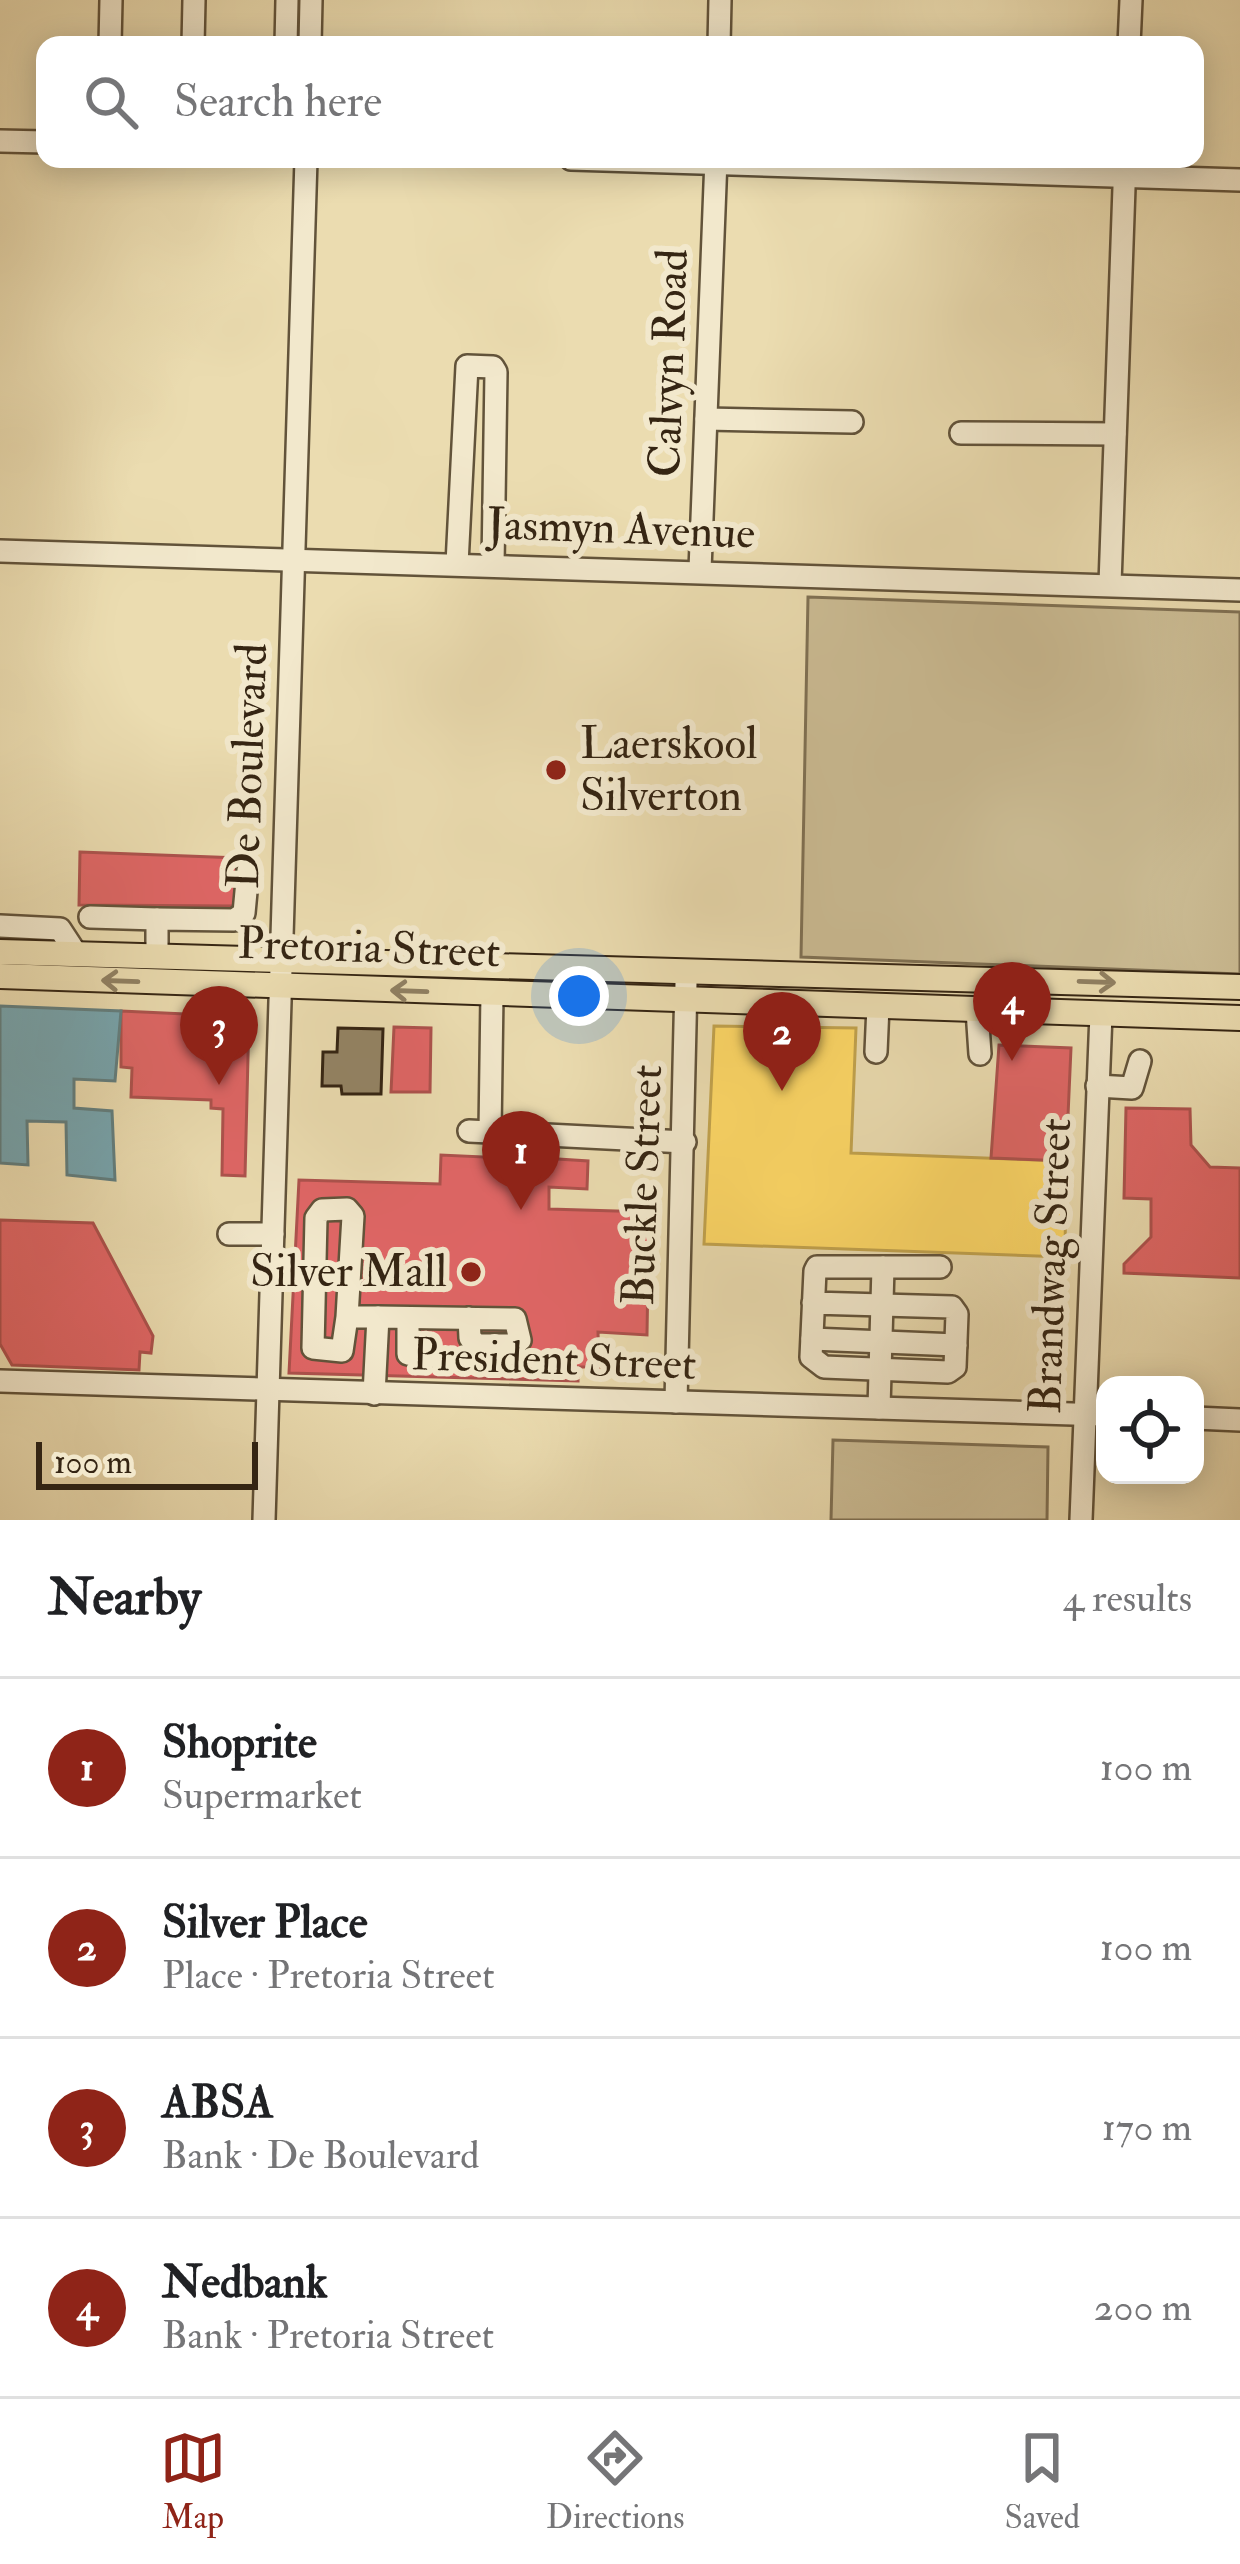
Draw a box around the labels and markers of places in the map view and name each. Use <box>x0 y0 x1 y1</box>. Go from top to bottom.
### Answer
place label: Laerskool Silverton <box>580 716 757 824</box>
marker: Laerskool Silverton <box>543 757 569 783</box>
pin: 4 <box>973 962 1051 1061</box>
pin: 3 <box>180 986 258 1085</box>
pin: 2 <box>743 992 821 1091</box>
pin: 1 <box>482 1111 560 1210</box>
place label: Silver Mall <box>250 1244 447 1300</box>
marker: Silver Mall <box>458 1259 484 1285</box>

